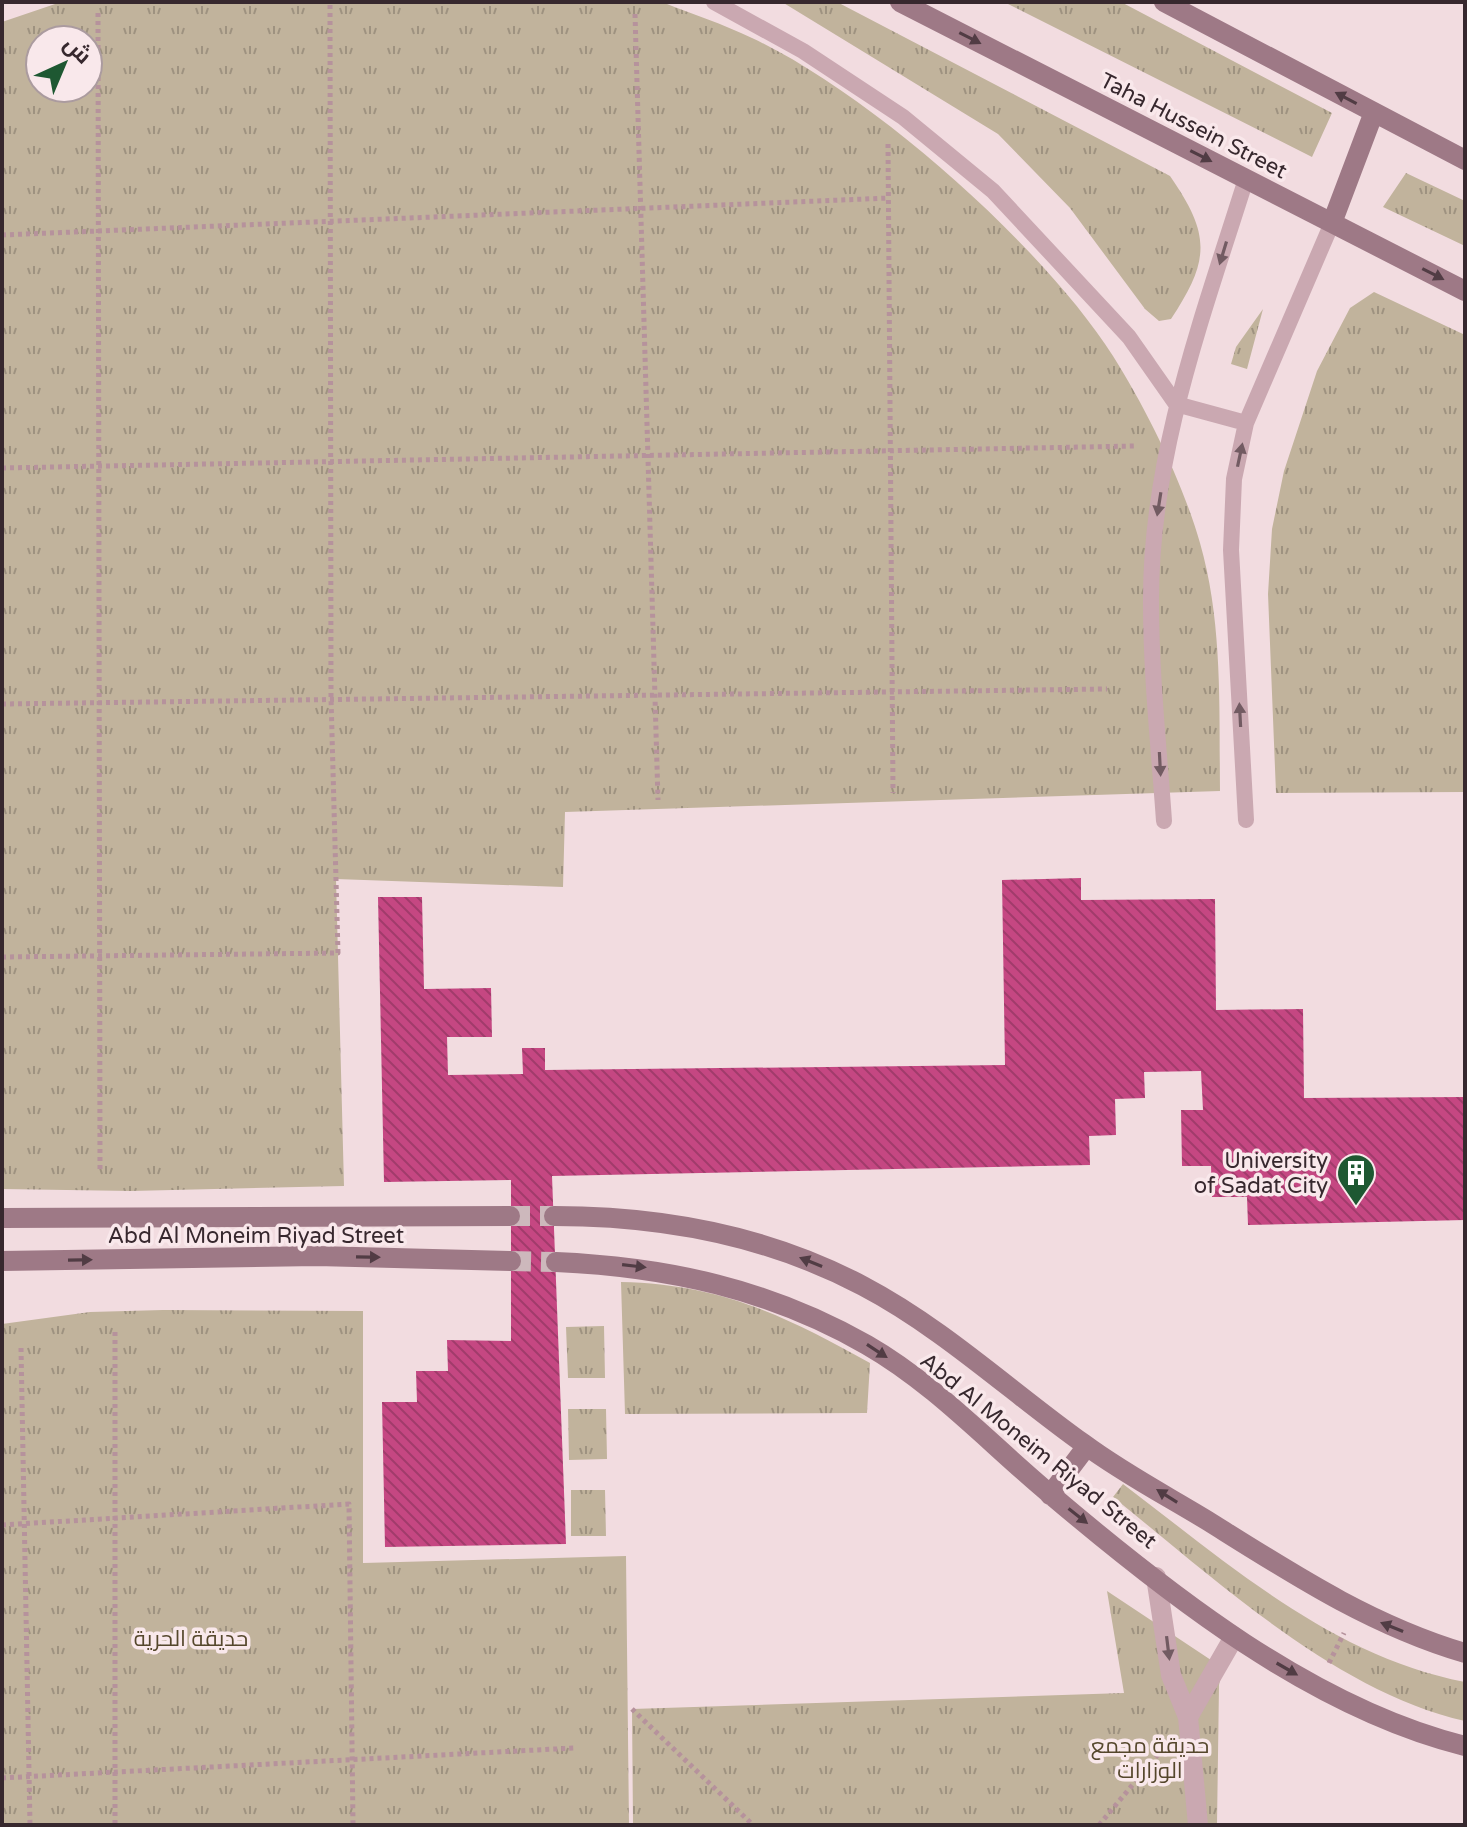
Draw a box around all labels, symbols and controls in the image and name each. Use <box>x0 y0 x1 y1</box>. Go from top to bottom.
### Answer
north arrow <box>24 24 104 104</box>
text: ش <box>58 31 96 69</box>
one-way arrow <box>958 31 981 44</box>
street label: Taha Hussein Street <box>1096 67 1291 184</box>
one-way arrow <box>1335 91 1358 104</box>
one-way arrow <box>1190 149 1213 163</box>
one-way arrow <box>1216 241 1229 265</box>
one-way arrow <box>1421 268 1444 281</box>
one-way arrow <box>1234 443 1246 468</box>
one-way arrow <box>1152 492 1165 517</box>
one-way arrow <box>1233 702 1246 727</box>
one-way arrow <box>1154 752 1167 777</box>
place label: University of Sadat City <box>1194 1148 1328 1199</box>
building icon: University of Sadat City <box>1335 1152 1377 1207</box>
street label: Abd Al Moneim Riyad Street <box>108 1223 404 1249</box>
one-way arrow <box>356 1251 381 1263</box>
one-way arrow <box>68 1253 93 1266</box>
one-way arrow <box>799 1255 823 1268</box>
one-way arrow <box>621 1260 646 1273</box>
one-way arrow <box>866 1344 887 1359</box>
street label: Abd Al Moneim Riyad Street <box>915 1347 1162 1554</box>
one-way arrow <box>1156 1490 1178 1504</box>
one-way arrow <box>1068 1507 1088 1524</box>
one-way arrow <box>1380 1620 1404 1633</box>
park label: حديقة الحرية <box>134 1626 248 1652</box>
one-way arrow <box>1162 1636 1175 1661</box>
one-way arrow <box>1276 1662 1298 1676</box>
park label: حديقة مجمع الوزارات <box>1091 1733 1209 1784</box>

